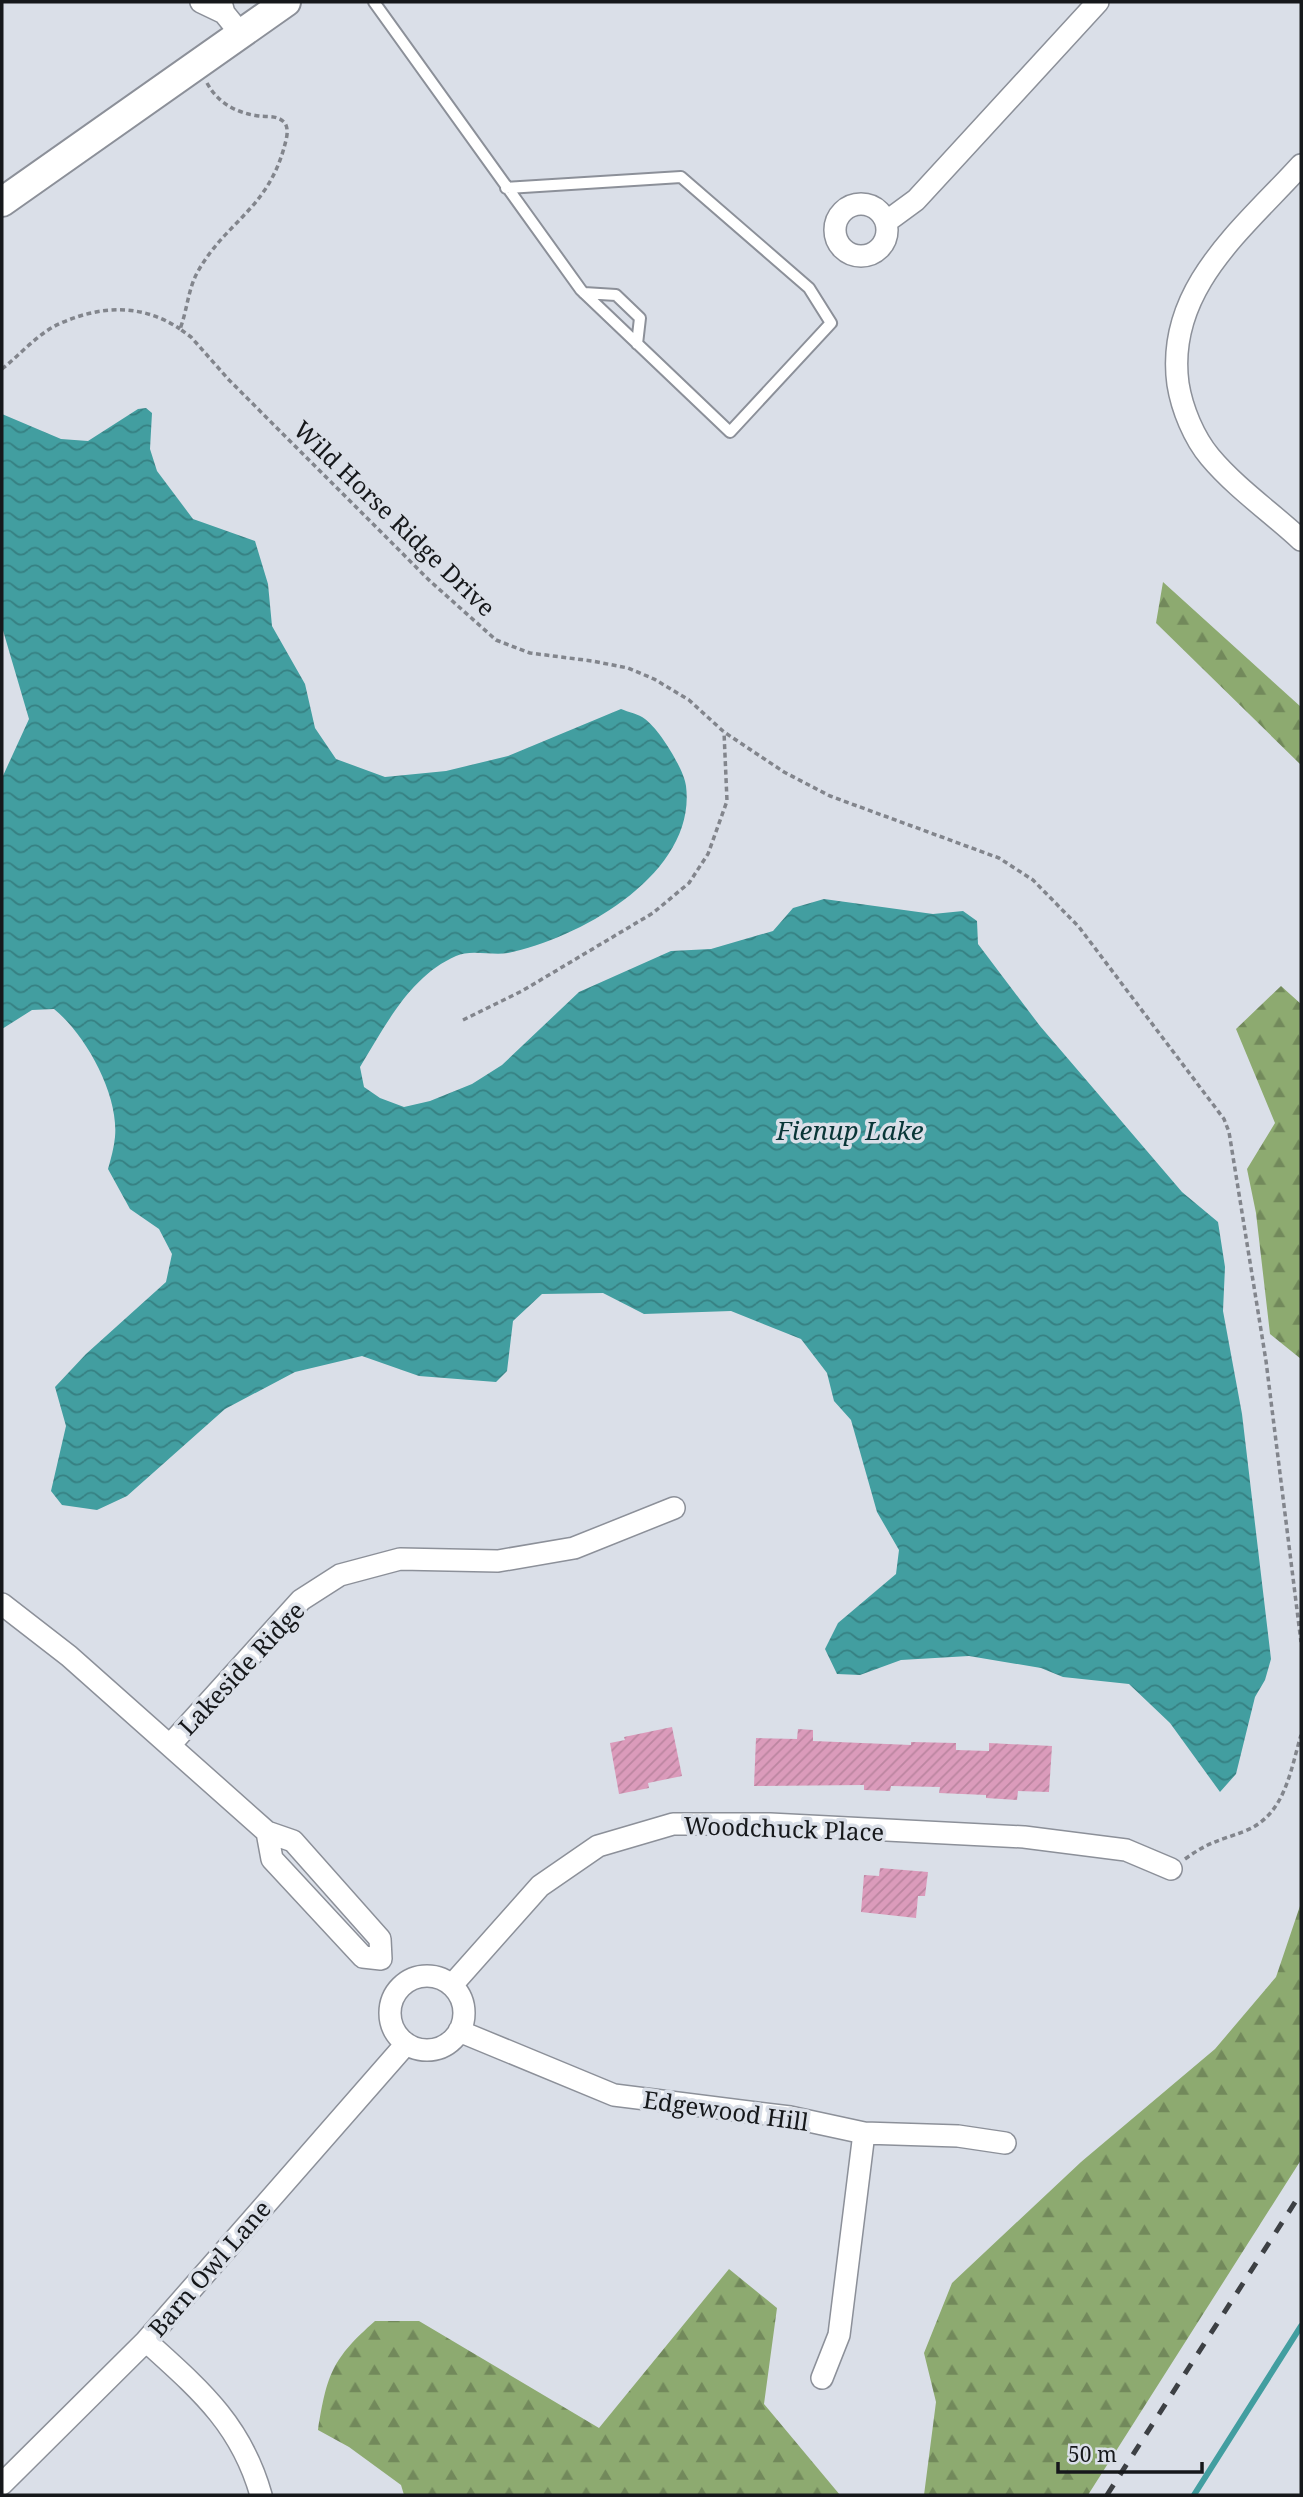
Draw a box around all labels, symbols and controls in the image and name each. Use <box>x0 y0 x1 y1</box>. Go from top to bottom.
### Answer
street label: Wild Horse Ridge Drive <box>287 413 503 623</box>
water label: Fienup Lake <box>775 1112 924 1148</box>
street label: Lakeside Ridge <box>171 1594 311 1742</box>
street label: Woodchuck Place <box>683 1808 885 1848</box>
street label: Edgewood Hill <box>641 2082 811 2138</box>
street label: Barn Owl Lane <box>140 2193 278 2343</box>
scale bar <box>1058 2430 1202 2474</box>
text: 50 m <box>1068 2440 1117 2468</box>

